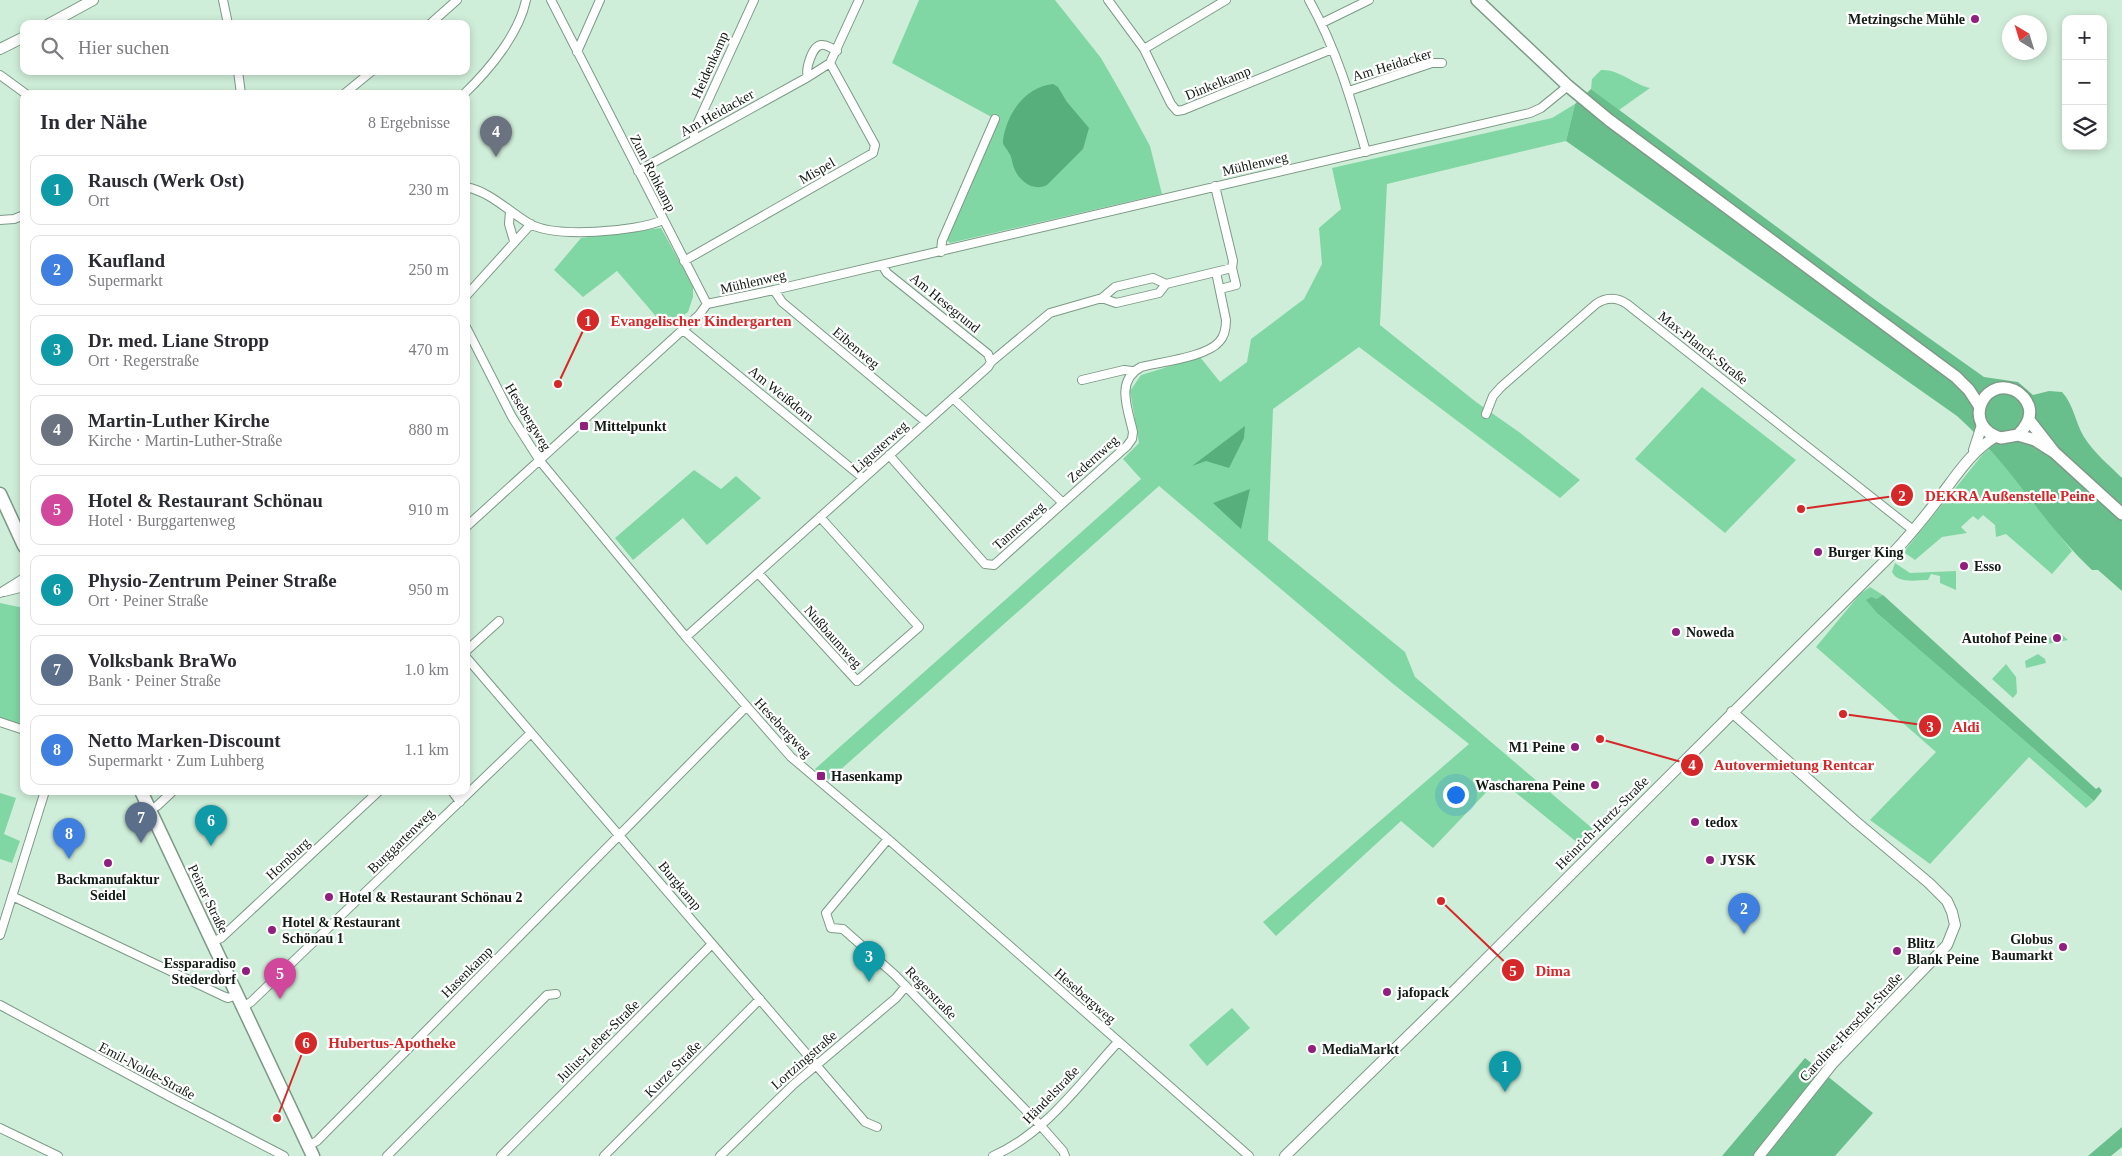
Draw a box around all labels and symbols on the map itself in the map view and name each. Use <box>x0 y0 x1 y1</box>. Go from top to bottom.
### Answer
place label: Metzingsche Mühle <box>1848 12 1965 27</box>
marker: Metzingsche Mühle <box>1969 13 1981 25</box>
north arrow <box>2002 15 2047 60</box>
street label: Heidenkamp <box>689 29 731 101</box>
street label: Am Heidacker <box>1351 46 1434 84</box>
street label: Dinkelkamp <box>1183 63 1253 103</box>
street label: Am Heidacker <box>677 86 757 139</box>
pin: 4 <box>480 116 512 157</box>
street label: Zum Rohkamp <box>627 132 679 214</box>
street label: Mühlenweg <box>1221 149 1289 179</box>
street label: Mispel <box>796 155 838 187</box>
street label: Mühlenweg <box>719 267 787 297</box>
street label: Am Hesegrund <box>907 270 983 336</box>
callout: Evangelischer Kindergarten <box>575 305 802 335</box>
street label: Max-Planck-Straße <box>1655 309 1751 387</box>
text: 1 <box>584 313 592 329</box>
text: Evangelischer Kindergarten <box>611 313 792 329</box>
street label: Eibenweg <box>830 324 882 372</box>
street label: Am Weißdorn <box>746 363 816 425</box>
street label: Hesebergweg <box>502 381 554 453</box>
street label: Ligusterweg <box>849 418 911 476</box>
place label: Mittelpunkt <box>594 419 667 434</box>
marker: Mittelpunkt <box>578 420 590 432</box>
street label: Zedernweg <box>1065 432 1121 486</box>
callout: DEKRA Außenstelle Peine <box>1889 480 2106 510</box>
text: 2 <box>1898 488 1906 504</box>
text: DEKRA Außenstelle Peine <box>1925 488 2095 504</box>
street label: Tannenweg <box>990 499 1048 553</box>
place label: Burger King <box>1828 545 1904 560</box>
marker: Burger King <box>1812 546 1824 558</box>
place label: Esso <box>1974 559 2001 574</box>
marker: Esso <box>1958 560 1970 572</box>
street label: Nußbaumweg <box>801 603 865 671</box>
place label: Noweda <box>1686 625 1734 640</box>
marker: Noweda <box>1670 626 1682 638</box>
place label: Autohof Peine <box>1962 631 2047 646</box>
marker: Autohof Peine <box>2051 632 2063 644</box>
street label: Hesebergweg <box>752 695 814 761</box>
callout: Aldi <box>1918 711 1990 741</box>
text: 3 <box>1926 719 1934 735</box>
text: Aldi <box>1952 719 1980 735</box>
place label: M1 Peine <box>1509 740 1565 755</box>
marker: M1 Peine <box>1569 741 1581 753</box>
callout: Autovermietung Rentcar <box>1679 750 1885 780</box>
text: 4 <box>1688 757 1696 773</box>
text: Autovermietung Rentcar <box>1714 757 1875 773</box>
place label: Hasenkamp <box>831 769 903 784</box>
marker: Hasenkamp <box>815 770 827 782</box>
street label: Heinrich-Hertz-Straße <box>1552 773 1652 873</box>
place label: Wascharena Peine <box>1475 778 1585 793</box>
marker: Wascharena Peine <box>1589 779 1601 791</box>
your location <box>1443 782 1469 808</box>
pin: 7 <box>125 802 157 843</box>
pin: 6 <box>195 805 227 846</box>
street label: Burggartenweg <box>365 806 437 876</box>
place label: tedox <box>1705 815 1738 830</box>
marker: tedox <box>1689 816 1701 828</box>
pin: 8 <box>53 818 85 859</box>
street label: Hornburg <box>263 835 313 883</box>
place label: JYSK <box>1720 853 1756 868</box>
marker: JYSK <box>1704 854 1716 866</box>
marker: Backmanufaktur Seidel <box>102 857 114 869</box>
street label: Burgkamp <box>655 859 705 913</box>
street label: Peiner Straße <box>185 862 231 936</box>
place label: Backmanufaktur Seidel <box>57 872 159 903</box>
place label: Hotel & Restaurant Schönau 2 <box>339 890 523 905</box>
marker: Hotel & Restaurant Schönau 2 <box>323 891 335 903</box>
pin: 2 <box>1728 893 1760 934</box>
place label: Hotel & Restaurant Schönau 1 <box>282 915 401 946</box>
marker: Hotel & Restaurant Schönau 1 <box>266 924 278 936</box>
place label: Globus Baumarkt <box>1992 932 2054 963</box>
place label: Blitz Blank Peine <box>1907 936 1979 967</box>
pin: 3 <box>853 941 885 982</box>
marker: Globus Baumarkt <box>2057 941 2069 953</box>
street label: Hasenkamp <box>438 943 496 1001</box>
marker: Blitz Blank Peine <box>1891 945 1903 957</box>
callout: Dima <box>1501 955 1581 985</box>
place label: Essparadiso Stederdorf <box>164 956 236 987</box>
pin: 5 <box>264 958 296 999</box>
text: 5 <box>1509 963 1517 979</box>
text: Dima <box>1536 963 1571 979</box>
street label: Regerstraße <box>902 964 960 1022</box>
marker: Essparadiso Stederdorf <box>240 965 252 977</box>
street label: Hesebergweg <box>1051 965 1119 1027</box>
street label: Caroline-Herschel-Straße <box>1797 970 1905 1084</box>
place label: jafopack <box>1396 985 1449 1000</box>
marker: jafopack <box>1381 986 1393 998</box>
street label: Julius-Leber-Straße <box>554 997 642 1085</box>
callout: Hubertus-Apotheke <box>293 1028 466 1058</box>
street label: Lortzingstraße <box>768 1028 840 1092</box>
text: 6 <box>302 1035 310 1051</box>
text: Hubertus-Apotheke <box>328 1035 456 1051</box>
street label: Kurze Straße <box>642 1038 704 1100</box>
street label: Emil-Nolde-Straße <box>96 1039 198 1103</box>
place label: MediaMarkt <box>1322 1042 1399 1057</box>
marker: MediaMarkt <box>1306 1043 1318 1055</box>
pin: 1 <box>1489 1051 1521 1092</box>
street label: Händelstraße <box>1020 1063 1082 1127</box>

